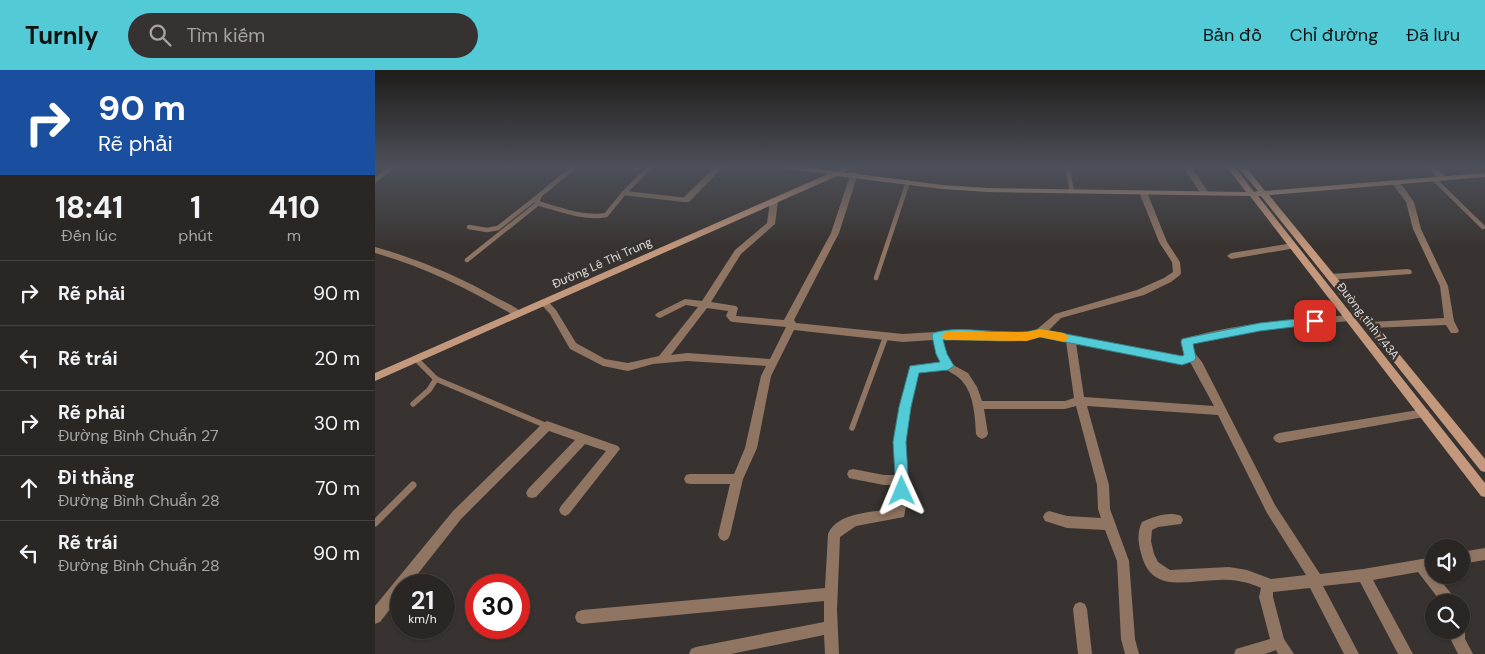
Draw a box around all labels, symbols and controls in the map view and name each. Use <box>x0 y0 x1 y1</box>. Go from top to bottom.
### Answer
search box <box>128 13 478 58</box>
text: Turnly <box>25 20 98 51</box>
icon: search <box>146 21 174 49</box>
text: Tìm kiếm <box>186 23 265 48</box>
text: Bản đồ <box>1203 23 1262 47</box>
text: Chỉ đường <box>1290 23 1378 47</box>
text: Đã lưu <box>1406 23 1460 47</box>
text: 90 m <box>98 85 186 131</box>
icon: right <box>15 90 80 155</box>
text: Rẽ phải <box>98 129 173 158</box>
text: 18:41 <box>55 188 123 227</box>
text: 1 <box>190 188 201 227</box>
text: 410 <box>268 188 320 227</box>
text: Đến lúc <box>61 225 117 246</box>
text: phút <box>178 225 213 246</box>
text: m <box>287 225 301 246</box>
street label: Đường Lê Thị Trung <box>550 234 655 292</box>
icon: right <box>15 279 43 307</box>
street label: Đường tỉnh 743A <box>1333 279 1403 363</box>
text: Rẽ phải <box>58 281 125 306</box>
text: 90 m <box>313 281 360 306</box>
pin <box>1294 300 1336 342</box>
icon: arrive <box>1301 307 1329 335</box>
icon: left <box>15 344 43 372</box>
text: Rẽ trái <box>58 346 118 371</box>
text: 20 m <box>314 346 360 371</box>
text: Rẽ phải <box>58 400 125 425</box>
icon: right <box>15 409 43 437</box>
text: 30 m <box>314 411 360 436</box>
text: Đường Bình Chuẩn 27 <box>58 425 218 446</box>
position arrow <box>875 464 927 516</box>
text: Đi thẳng <box>58 465 135 490</box>
icon: ahead <box>15 474 43 502</box>
text: 70 m <box>315 476 360 501</box>
text: Đường Bình Chuẩn 28 <box>58 490 220 511</box>
text: Rẽ trái <box>58 530 118 555</box>
icon: left <box>15 539 43 567</box>
map controls <box>1425 539 1470 639</box>
button: sound <box>1425 539 1470 584</box>
text: 90 m <box>313 541 360 566</box>
text: Đường Bình Chuẩn 28 <box>58 555 220 576</box>
speed limit sign: 30 <box>465 574 530 639</box>
text: 21 <box>411 584 434 617</box>
button: search <box>1425 594 1470 639</box>
text: km/h <box>408 611 437 627</box>

